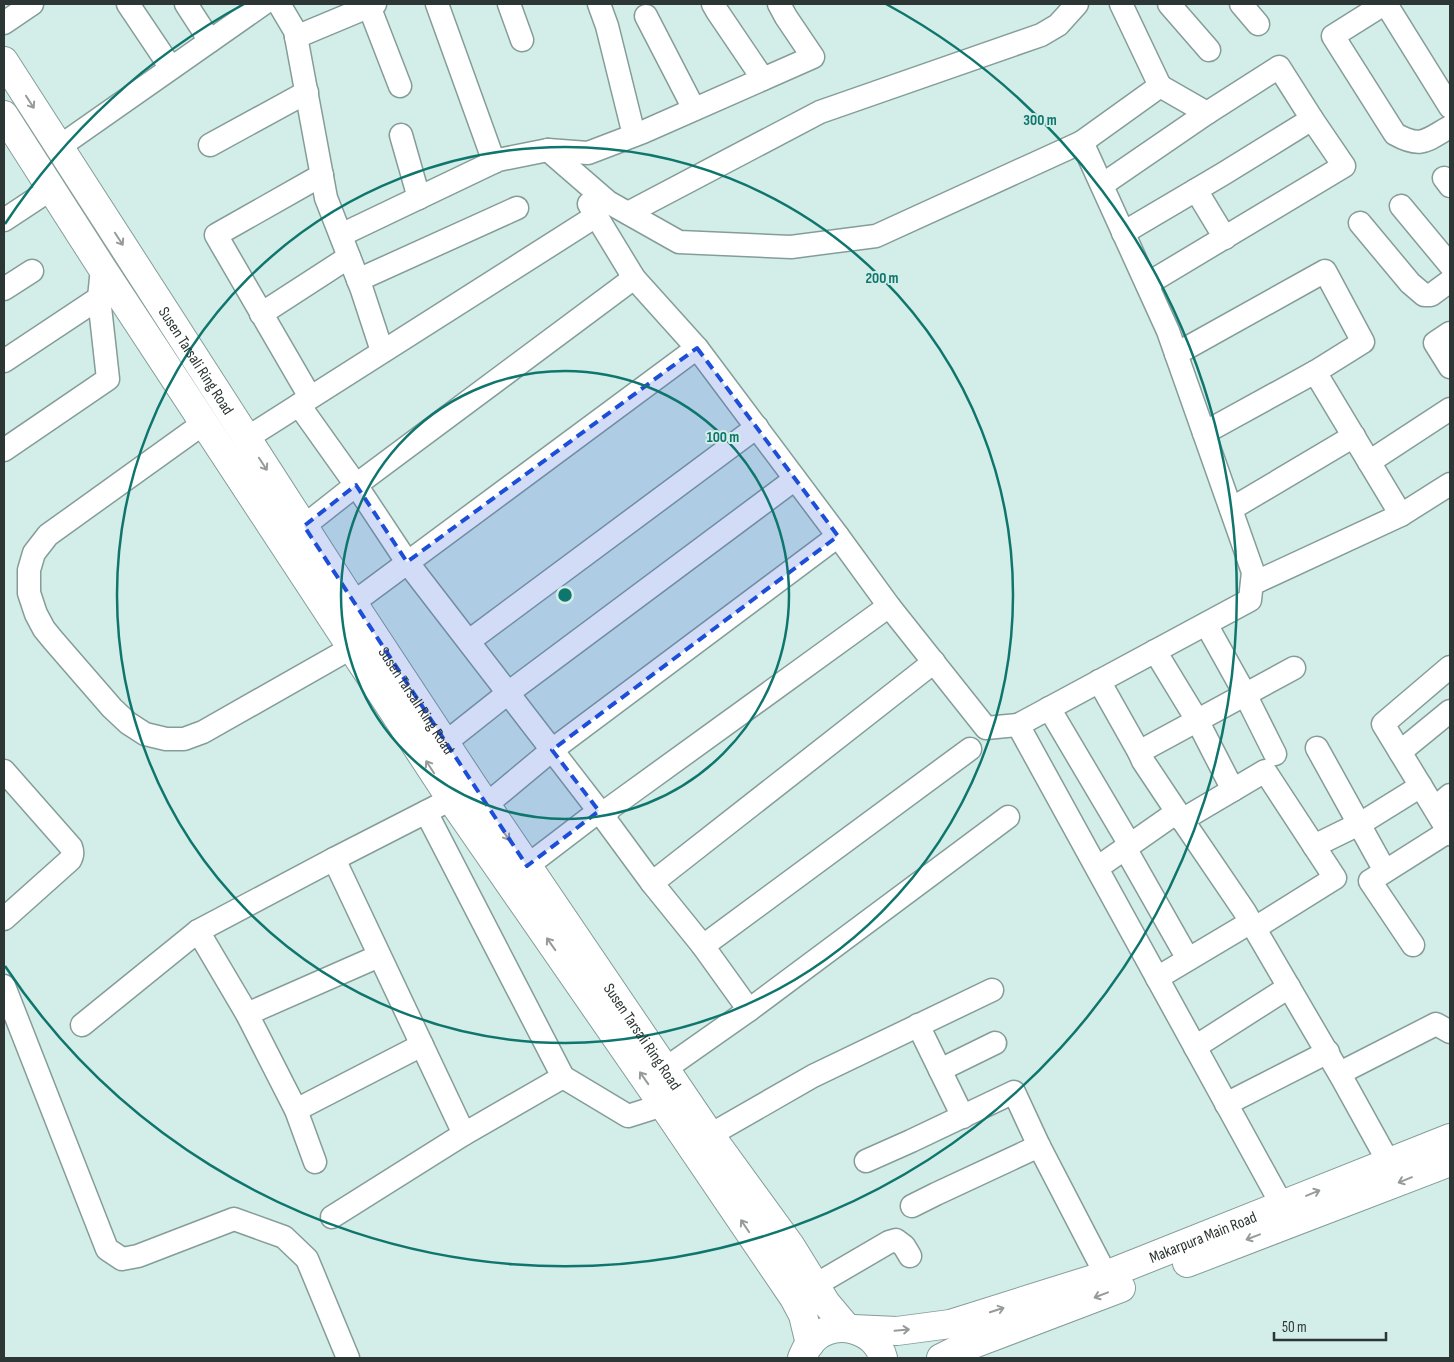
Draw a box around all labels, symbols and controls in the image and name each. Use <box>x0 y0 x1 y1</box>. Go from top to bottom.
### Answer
one-way arrow <box>26 95 36 109</box>
text: 300 m <box>1023 111 1057 130</box>
one-way arrow <box>114 231 124 245</box>
text: 200 m <box>865 269 899 288</box>
street label: Susen Tarsali Ring Road <box>154 304 237 419</box>
text: 100 m <box>707 428 739 447</box>
one-way arrow <box>259 456 269 470</box>
centre of rings <box>556 586 574 604</box>
street label: Susen Tarsali Ring Road <box>373 644 458 758</box>
one-way arrow <box>425 760 435 774</box>
one-way arrow <box>500 827 510 841</box>
one-way arrow <box>546 937 556 951</box>
street label: Susen Tarsali Ring Road <box>599 980 685 1094</box>
one-way arrow <box>639 1071 649 1085</box>
one-way arrow <box>1398 1175 1413 1185</box>
one-way arrow <box>1305 1187 1320 1197</box>
street label: Makarpura Main Road <box>1147 1208 1260 1268</box>
one-way arrow <box>740 1219 751 1233</box>
one-way arrow <box>1246 1233 1261 1243</box>
one-way arrow <box>1094 1291 1109 1300</box>
one-way arrow <box>988 1304 1004 1314</box>
scale bar <box>1274 1310 1386 1342</box>
text: 50 m <box>1282 1318 1307 1337</box>
one-way arrow <box>893 1326 909 1335</box>

